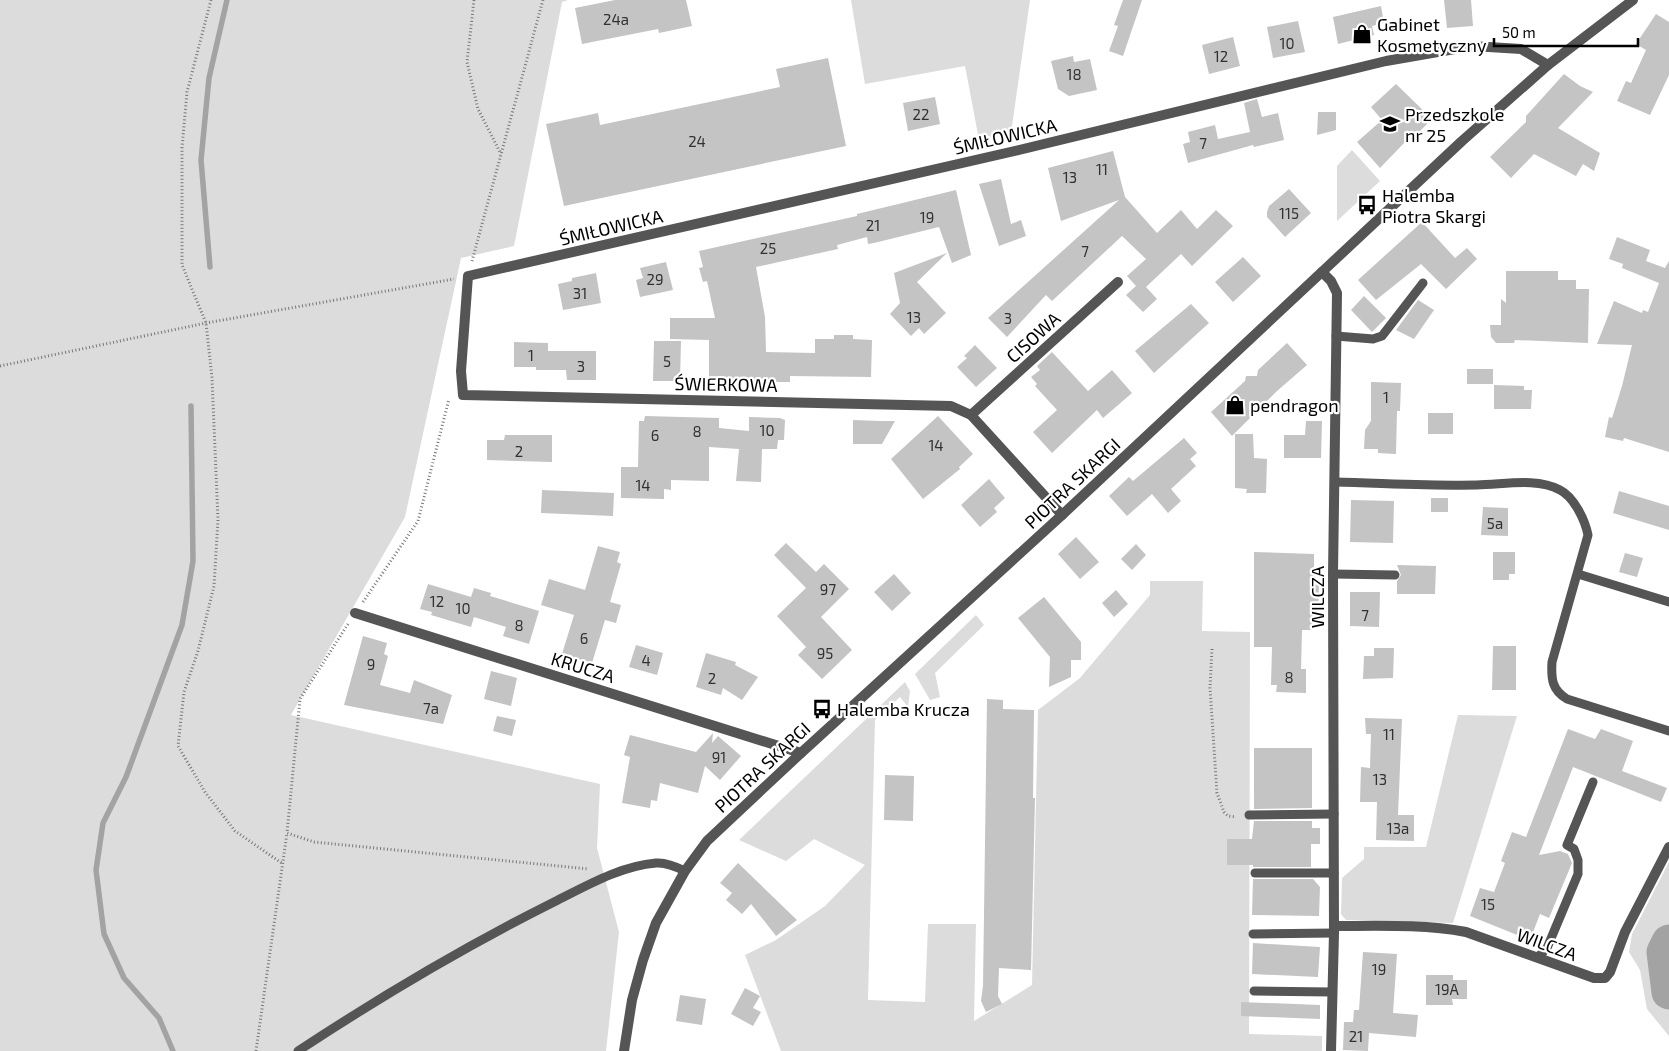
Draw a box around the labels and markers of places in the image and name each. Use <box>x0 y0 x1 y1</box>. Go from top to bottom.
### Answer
place label: Gabinet Kosmetyczny <box>1377 13 1487 56</box>
shop icon: Gabinet Kosmetyczny <box>1351 23 1373 45</box>
place label: Przedszkole nr 25 <box>1405 103 1504 146</box>
school or university icon: Przedszkole nr 25 <box>1379 113 1401 135</box>
place label: Halemba Piotra Skargi <box>1382 184 1486 227</box>
bus stop icon: Halemba Piotra Skargi <box>1356 194 1378 216</box>
shop icon: pendragon <box>1224 394 1246 416</box>
place label: pendragon <box>1250 394 1339 416</box>
bus stop icon: Halemba Krucza <box>811 698 833 720</box>
place label: Halemba Krucza <box>837 698 970 720</box>

